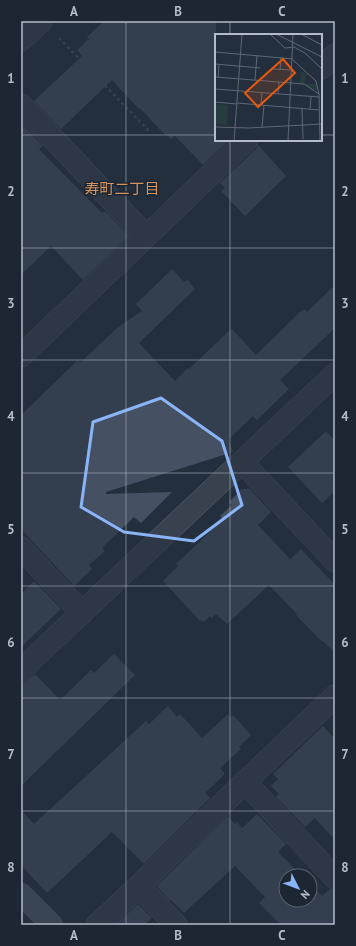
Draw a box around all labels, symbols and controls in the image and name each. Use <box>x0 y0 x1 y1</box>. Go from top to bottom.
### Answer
text: A <box>70 3 78 20</box>
text: B <box>174 3 182 20</box>
text: C <box>278 3 286 20</box>
inset map <box>215 34 322 141</box>
text: 1 <box>7 70 15 87</box>
text: 1 <box>341 70 349 87</box>
district label: 寿町二丁目 <box>84 179 160 198</box>
text: 2 <box>7 183 15 200</box>
text: 2 <box>341 183 349 200</box>
text: 3 <box>7 295 15 312</box>
text: 3 <box>341 295 349 312</box>
text: 4 <box>7 408 15 425</box>
text: 4 <box>341 408 349 425</box>
text: 5 <box>7 521 15 538</box>
text: 5 <box>341 521 349 538</box>
text: 6 <box>7 634 15 651</box>
text: 6 <box>341 634 349 651</box>
text: 7 <box>7 746 15 763</box>
text: 7 <box>341 746 349 763</box>
text: 8 <box>7 859 15 876</box>
text: 8 <box>341 859 349 876</box>
north arrow <box>278 868 318 908</box>
text: N <box>298 887 313 902</box>
text: A <box>70 927 78 944</box>
text: B <box>174 927 182 944</box>
text: C <box>278 927 286 944</box>

